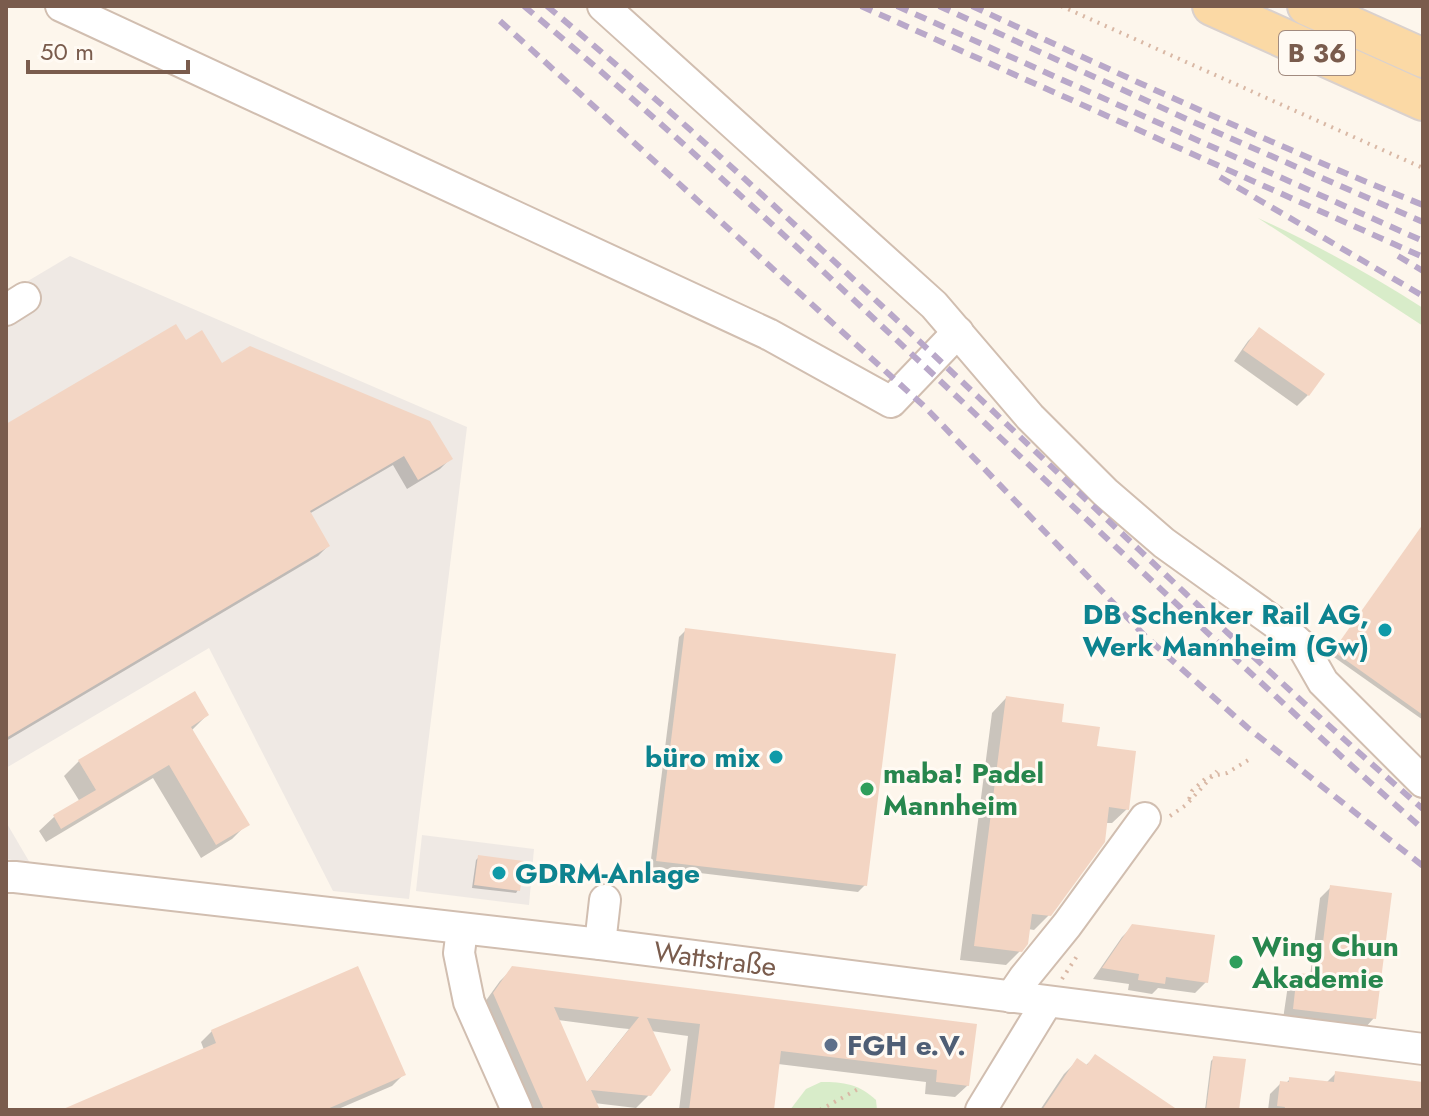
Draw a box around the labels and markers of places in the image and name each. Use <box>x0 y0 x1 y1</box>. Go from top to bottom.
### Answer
place label: DB Schenker Rail AG, Werk Mannheim (Gw) <box>1082 594 1369 667</box>
marker: DB Schenker Rail AG, Werk Mannheim (Gw) <box>1376 621 1394 639</box>
place label: büro mix <box>645 737 760 778</box>
marker: büro mix <box>767 748 785 766</box>
place label: maba! Padel Mannheim <box>883 753 1044 826</box>
marker: maba! Padel Mannheim <box>858 780 876 798</box>
place label: GDRM-Anlage <box>515 853 700 894</box>
marker: GDRM-Anlage <box>490 864 508 882</box>
place label: Wing Chun Akademie <box>1251 926 1399 999</box>
marker: Wing Chun Akademie <box>1227 953 1245 971</box>
place label: FGH e.V. <box>847 1025 966 1066</box>
marker: FGH e.V. <box>822 1036 840 1054</box>

